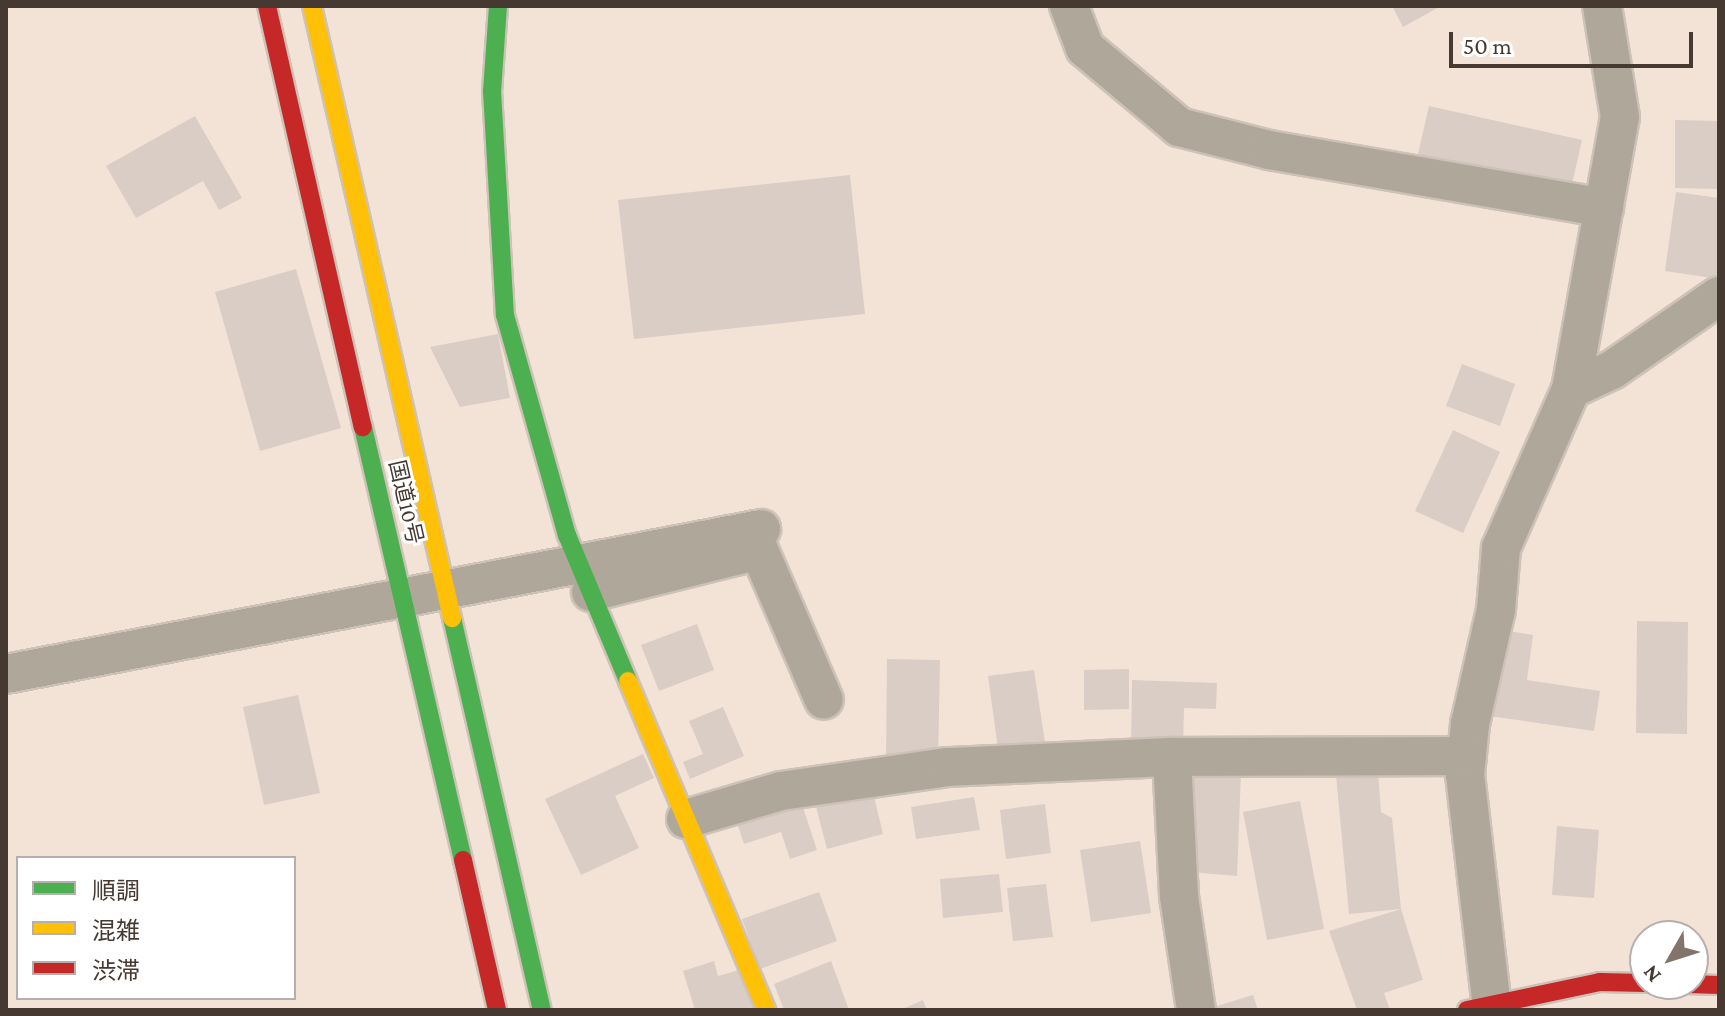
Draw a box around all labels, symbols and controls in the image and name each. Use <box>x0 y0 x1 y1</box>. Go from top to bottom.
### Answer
scale bar <box>1453 16 1697 66</box>
text: 50 m <box>1463 32 1512 59</box>
street label: 国道10号 <box>383 457 429 547</box>
legend <box>16 856 296 1000</box>
text: 順調 <box>92 877 140 904</box>
text: 混雑 <box>92 917 140 944</box>
north arrow <box>1629 920 1709 1000</box>
text: 渋滞 <box>92 957 140 984</box>
text: N <box>1637 960 1666 988</box>

